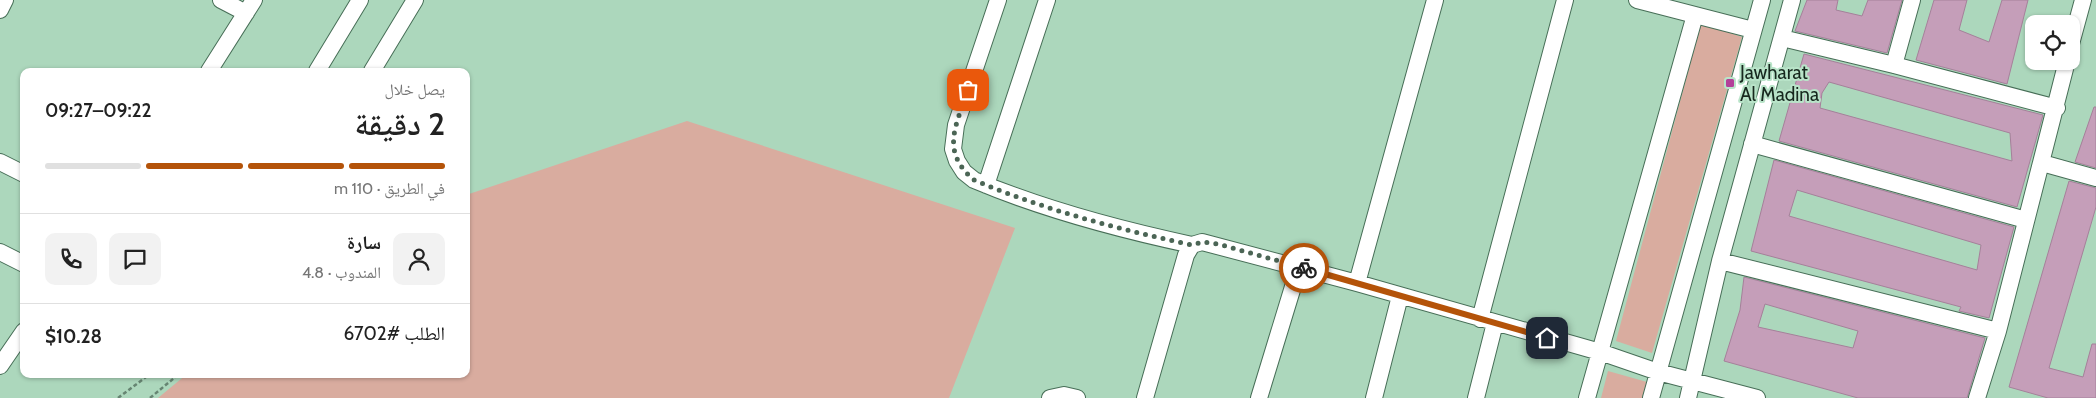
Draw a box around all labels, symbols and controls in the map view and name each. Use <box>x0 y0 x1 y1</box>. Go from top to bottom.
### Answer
map controls <box>2025 15 2080 70</box>
button: locate <box>2025 15 2080 70</box>
place label: Jawharat Al Madina <box>1739 61 1819 106</box>
pin <box>947 69 989 111</box>
icon: bag <box>954 76 982 104</box>
marker: Jawharat Al Madina <box>1724 77 1736 89</box>
text: يصل خلال <box>385 80 445 99</box>
text: 09:22–09:27 <box>45 99 152 122</box>
text: 2 دقيقة <box>354 104 445 143</box>
text: في الطريق · 110 m <box>334 179 445 198</box>
text: سارة <box>347 231 381 254</box>
button: phone <box>45 233 97 285</box>
button: chat <box>109 233 161 285</box>
button: person <box>393 233 445 285</box>
courier <box>1279 243 1329 293</box>
icon: bike <box>1290 254 1318 282</box>
text: المندوب · 4.8 <box>302 263 381 282</box>
pin <box>1526 317 1568 359</box>
text: الطلب #6702 <box>343 322 445 345</box>
icon: home <box>1533 324 1561 352</box>
text: $10.28 <box>45 325 102 348</box>

